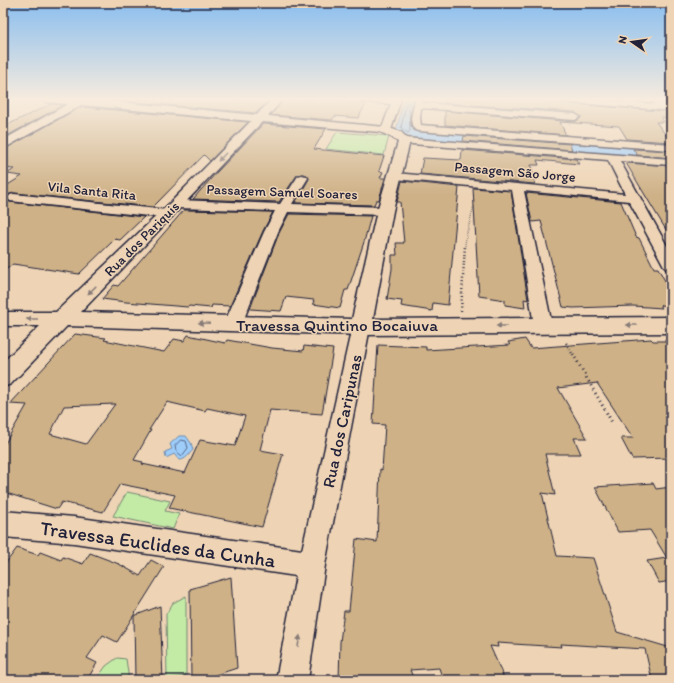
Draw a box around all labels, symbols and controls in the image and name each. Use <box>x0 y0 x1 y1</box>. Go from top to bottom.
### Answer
north arrow <box>612 22 652 62</box>
text: N <box>616 35 630 45</box>
one-way arrow <box>217 152 227 162</box>
street label: Passagem São Jorge <box>454 158 577 186</box>
street label: Vila Santa Rita <box>47 178 138 204</box>
street label: Passagem Samuel Soares <box>206 181 358 203</box>
street label: Rua dos Pariquis <box>101 198 183 280</box>
one-way arrow <box>87 285 97 295</box>
street label: Travessa Quintino Bocaiuva <box>236 315 438 335</box>
one-way arrow <box>25 316 38 322</box>
one-way arrow <box>197 320 210 326</box>
one-way arrow <box>496 322 508 329</box>
one-way arrow <box>625 322 638 328</box>
street label: Rua dos Caripunas <box>318 352 366 490</box>
street label: Travessa Euclides da Cunha <box>39 516 278 572</box>
one-way arrow <box>296 635 302 648</box>

